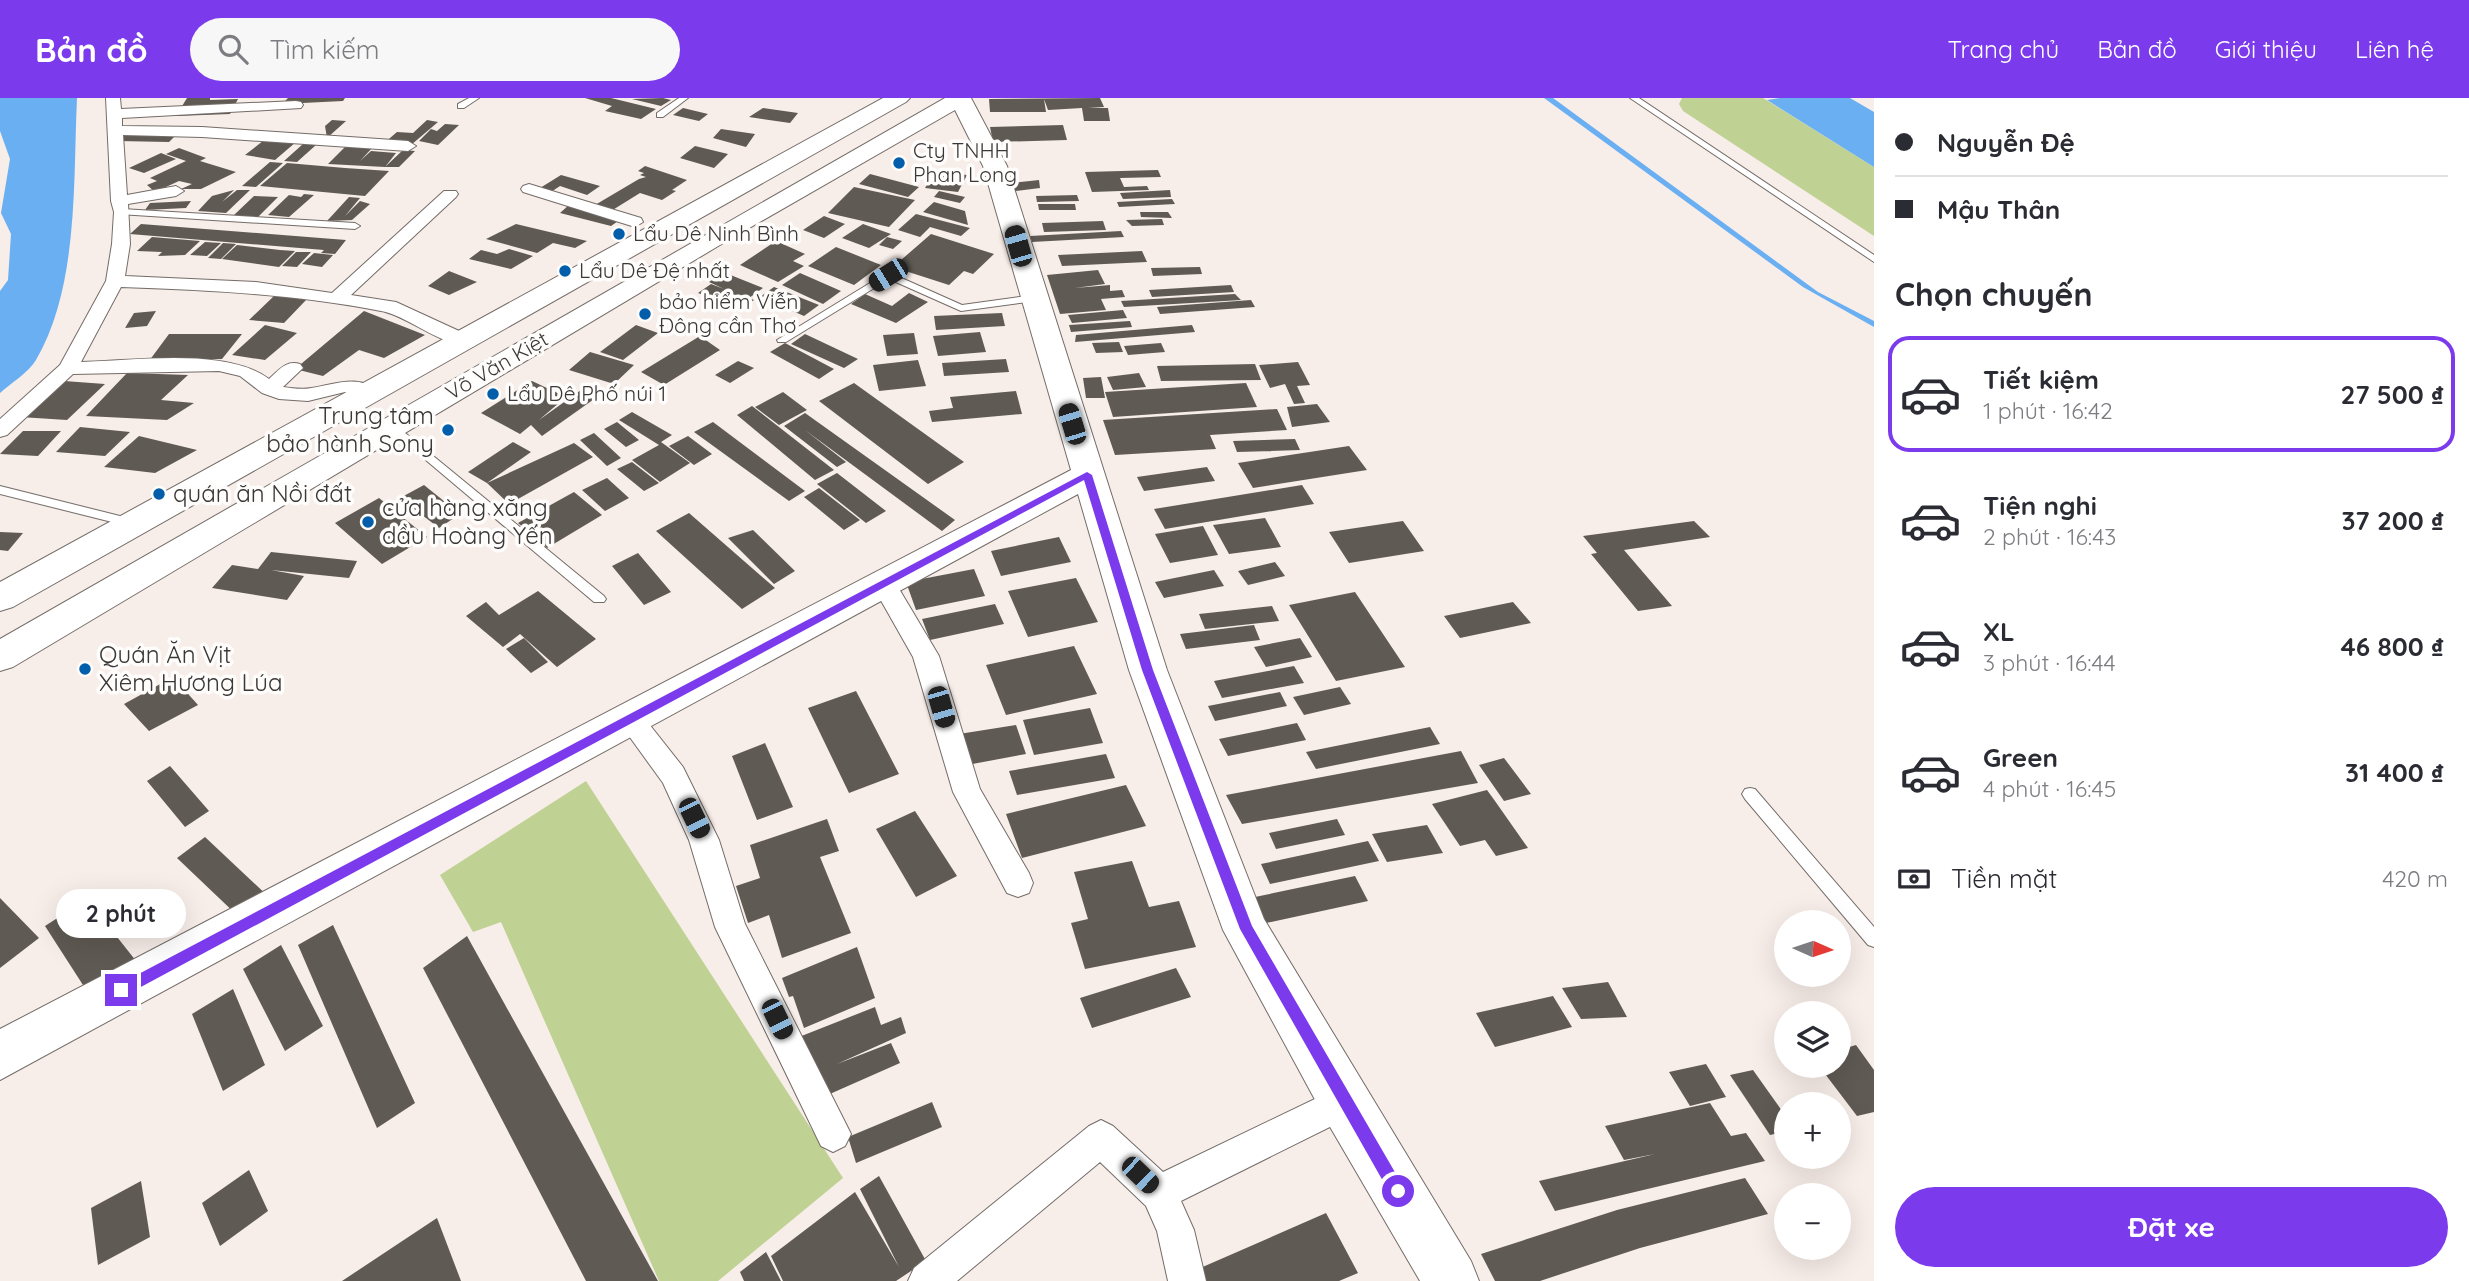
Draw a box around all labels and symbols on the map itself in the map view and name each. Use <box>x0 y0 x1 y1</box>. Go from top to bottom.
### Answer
place label: Cty TNHH Phan Long <box>913 137 1017 187</box>
marker: Cty TNHH Phan Long <box>891 155 907 171</box>
place label: Lẩu Dê Ninh Bình <box>633 220 799 246</box>
car <box>1003 223 1034 269</box>
marker: Lẩu Dê Ninh Bình <box>611 226 627 242</box>
car <box>865 255 912 295</box>
place label: Lẩu Dê Đệ nhất <box>579 257 730 283</box>
marker: Lẩu Dê Đệ nhất <box>557 263 573 279</box>
place label: bảo hiểm Viễn Đông cần Thơ <box>659 288 799 338</box>
marker: bảo hiểm Viễn Đông cần Thơ <box>637 306 653 322</box>
street label: Võ Văn Kiệt <box>440 325 553 405</box>
place label: Lẩu Dê Phố núi 1 <box>507 380 666 406</box>
marker: Lẩu Dê Phố núi 1 <box>485 386 501 402</box>
place label: Trung tâm bảo hành Sony <box>266 400 434 458</box>
car <box>1056 401 1089 447</box>
marker: Trung tâm bảo hành Sony <box>440 422 456 438</box>
place label: quán ăn Nồi đất <box>173 478 352 508</box>
marker: quán ăn Nồi đất <box>151 486 167 502</box>
place label: cửa hàng xăng dầu Hoàng Yến <box>382 492 553 550</box>
marker: cửa hàng xăng dầu Hoàng Yến <box>360 514 376 530</box>
place label: Quán Ăn Vịt Xiêm Hương Lúa <box>99 639 282 697</box>
marker: Quán Ăn Vịt Xiêm Hương Lúa <box>77 661 93 677</box>
car <box>926 684 957 730</box>
car <box>676 795 713 841</box>
callout: 2 phút <box>56 888 186 938</box>
north arrow <box>1774 910 1852 987</box>
route end <box>105 974 137 1006</box>
car <box>759 996 796 1042</box>
car <box>1118 1153 1163 1197</box>
route start <box>1382 1175 1414 1207</box>

